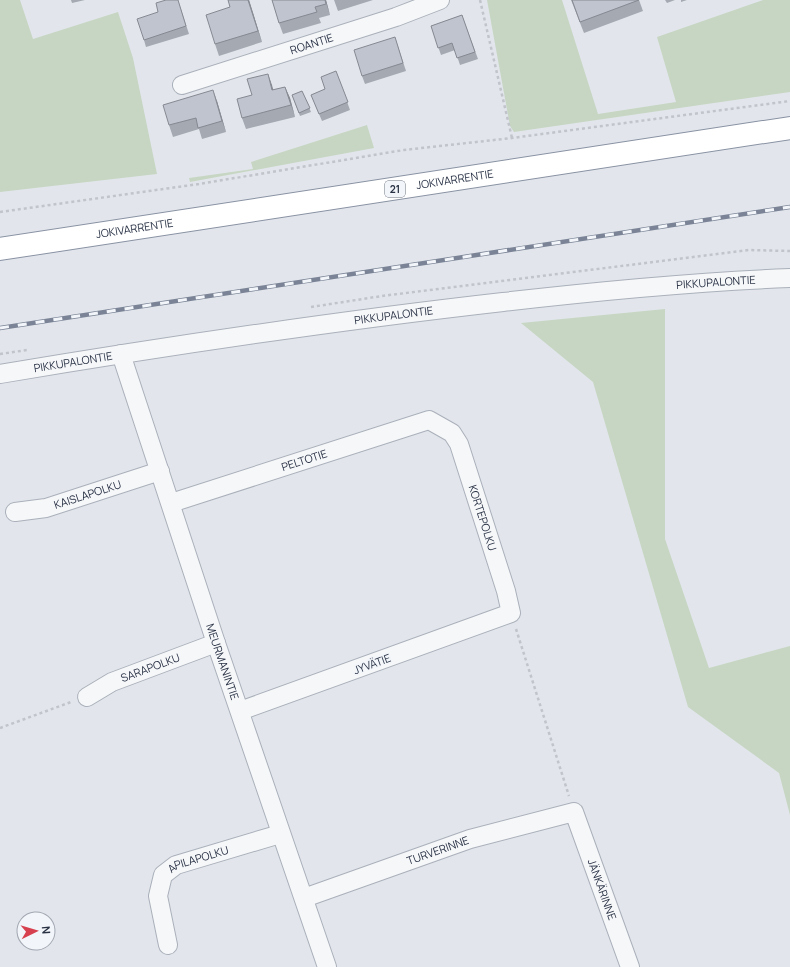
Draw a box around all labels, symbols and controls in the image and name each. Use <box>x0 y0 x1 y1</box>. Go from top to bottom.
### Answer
street label: ROANTIE <box>288 29 335 57</box>
street label: JOKIVARRENTIE <box>415 166 494 192</box>
road number: 21 <box>385 181 405 197</box>
street label: JOKIVARRENTIE <box>95 215 174 241</box>
street label: PIKKUPALONTIE <box>676 272 756 292</box>
street label: PIKKUPALONTIE <box>353 302 434 327</box>
street label: PIKKUPALONTIE <box>33 348 113 375</box>
street label: PELTOTIE <box>279 445 329 474</box>
street label: KAISLAPOLKU <box>52 476 123 512</box>
street label: KORTEPOLKU <box>466 483 501 553</box>
street label: MEURMANINTIE <box>203 622 243 702</box>
street label: SARAPOLKU <box>118 649 182 685</box>
street label: JYVÄTIE <box>351 650 393 677</box>
street label: TURVERINNE <box>404 832 471 868</box>
street label: APILAPOLKU <box>164 842 230 876</box>
street label: JÄNKÄRINNE <box>585 857 620 922</box>
north arrow <box>16 911 56 951</box>
text: N <box>39 925 54 935</box>

